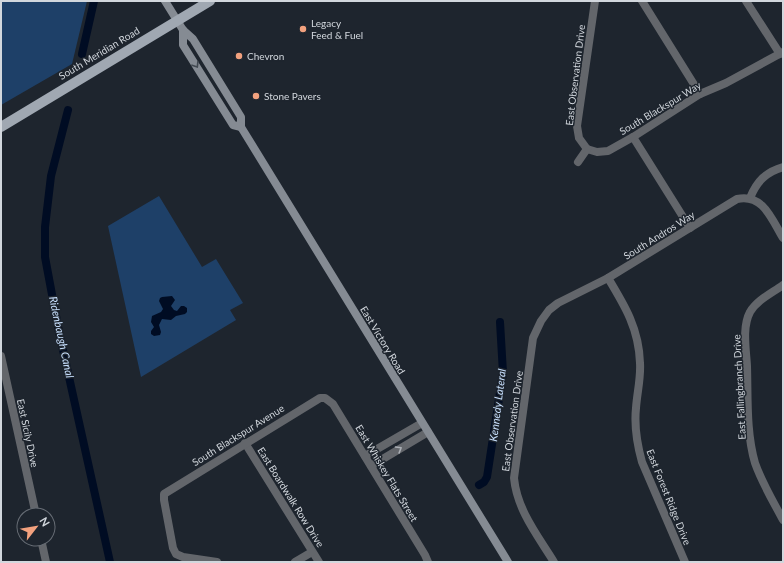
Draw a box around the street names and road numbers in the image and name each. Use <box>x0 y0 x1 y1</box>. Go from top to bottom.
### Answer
street label: South Meridian Road <box>56 24 142 82</box>
street label: East Observation Drive <box>563 24 587 126</box>
street label: South Blackspur Way <box>617 78 704 137</box>
street label: South Andros Way <box>621 208 698 262</box>
street label: East Victory Road <box>358 304 408 376</box>
street label: East Fallingbranch Drive <box>730 334 748 440</box>
street label: East Observation Drive <box>499 370 525 472</box>
street label: East Sicily Drive <box>15 398 41 468</box>
street label: South Blackspur Avenue <box>190 402 286 468</box>
street label: East Whiskey Flats Street <box>353 422 421 524</box>
street label: East Boardwalk Row Drive <box>255 445 327 549</box>
street label: East Forest Ridge Drive <box>644 447 694 547</box>

